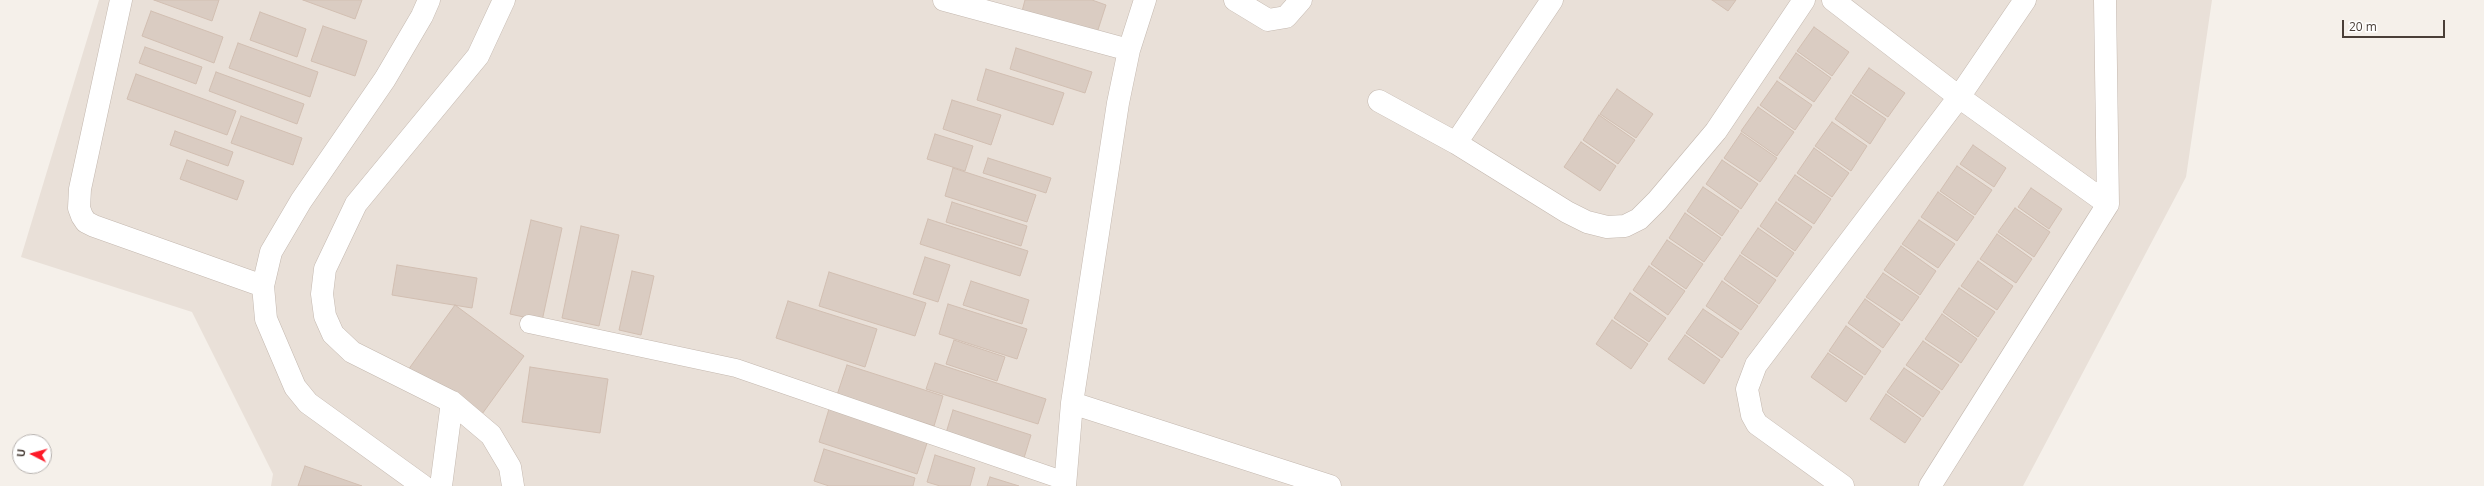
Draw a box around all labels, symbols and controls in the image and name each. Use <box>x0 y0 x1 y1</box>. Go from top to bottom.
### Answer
scale bar <box>2344 12 2447 38</box>
text: 20 m <box>2349 18 2377 35</box>
north arrow <box>12 434 52 474</box>
text: U <box>13 448 28 458</box>

